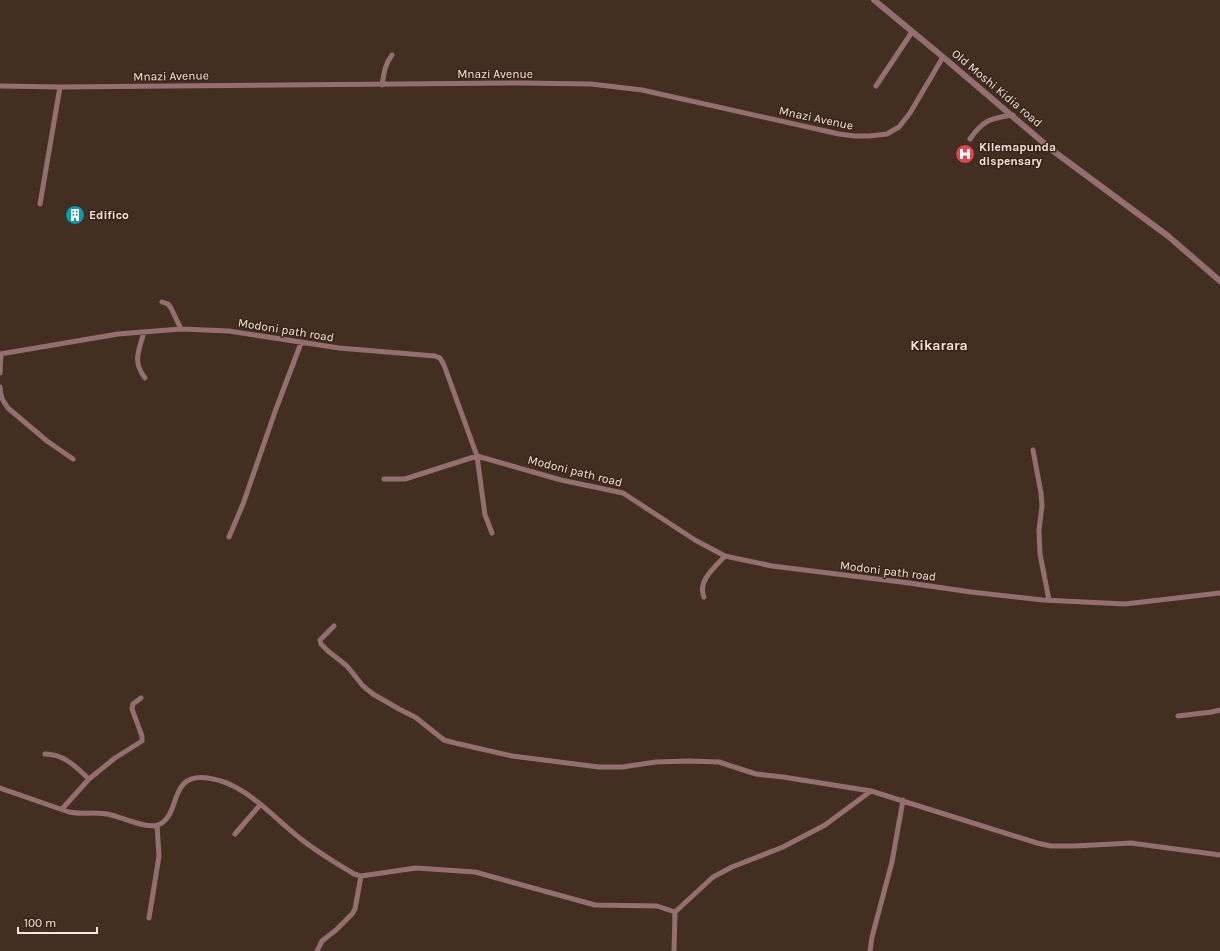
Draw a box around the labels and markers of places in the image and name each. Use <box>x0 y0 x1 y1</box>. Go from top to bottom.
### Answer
place label: Kilemapunda dispensary <box>979 140 1056 168</box>
hospital icon: Kilemapunda dispensary <box>954 143 976 165</box>
building icon: Edifico <box>64 204 86 226</box>
place label: Edifico <box>89 208 129 222</box>

